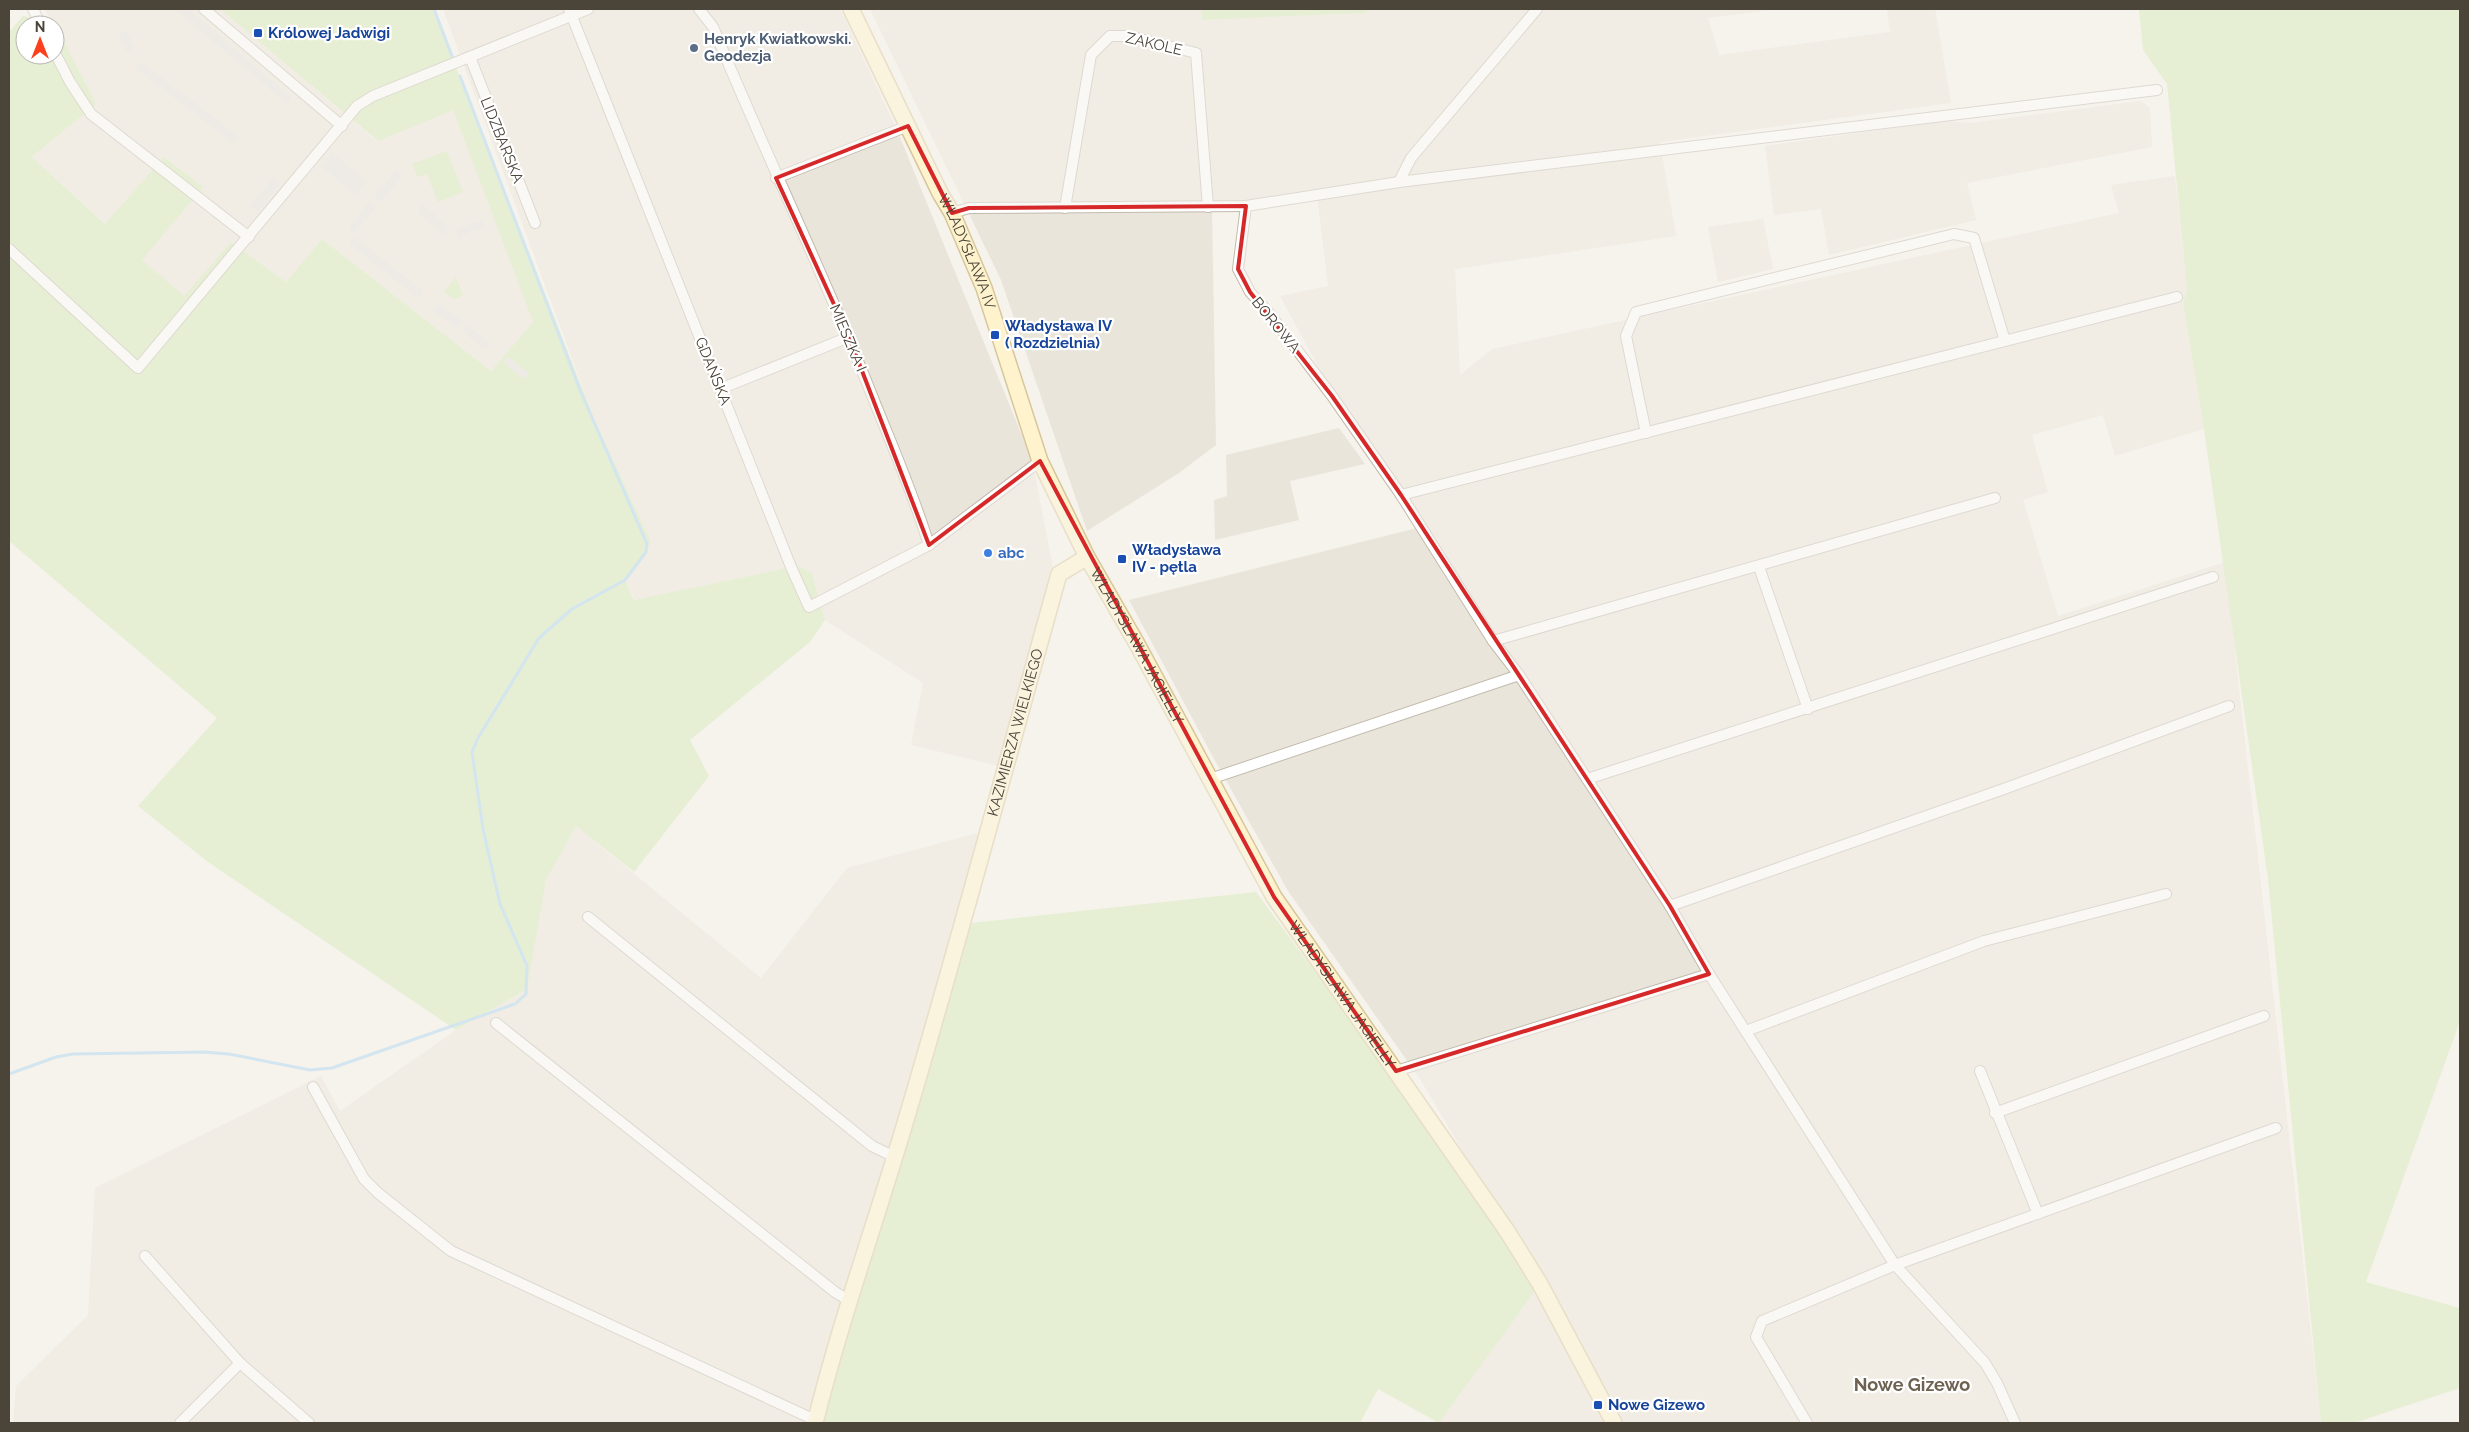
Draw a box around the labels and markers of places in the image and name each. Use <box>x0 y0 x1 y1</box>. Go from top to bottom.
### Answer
place label: Królowej Jadwigi <box>268 24 390 42</box>
marker: Królowej Jadwigi <box>252 27 264 39</box>
place label: Henryk Kwiatkowski. Geodezja <box>704 30 851 65</box>
marker: Henryk Kwiatkowski. Geodezja <box>688 42 700 54</box>
place label: Władysława IV ( Rozdzielnia) <box>1005 317 1113 352</box>
marker: Władysława IV ( Rozdzielnia) <box>989 329 1001 341</box>
place label: Władysława IV - pętla <box>1132 541 1222 576</box>
place label: abc <box>998 544 1025 562</box>
marker: abc <box>982 547 994 559</box>
marker: Władysława IV - pętla <box>1116 553 1128 565</box>
place label: Nowe Gizewo <box>1608 1396 1705 1414</box>
marker: Nowe Gizewo <box>1592 1399 1604 1411</box>

